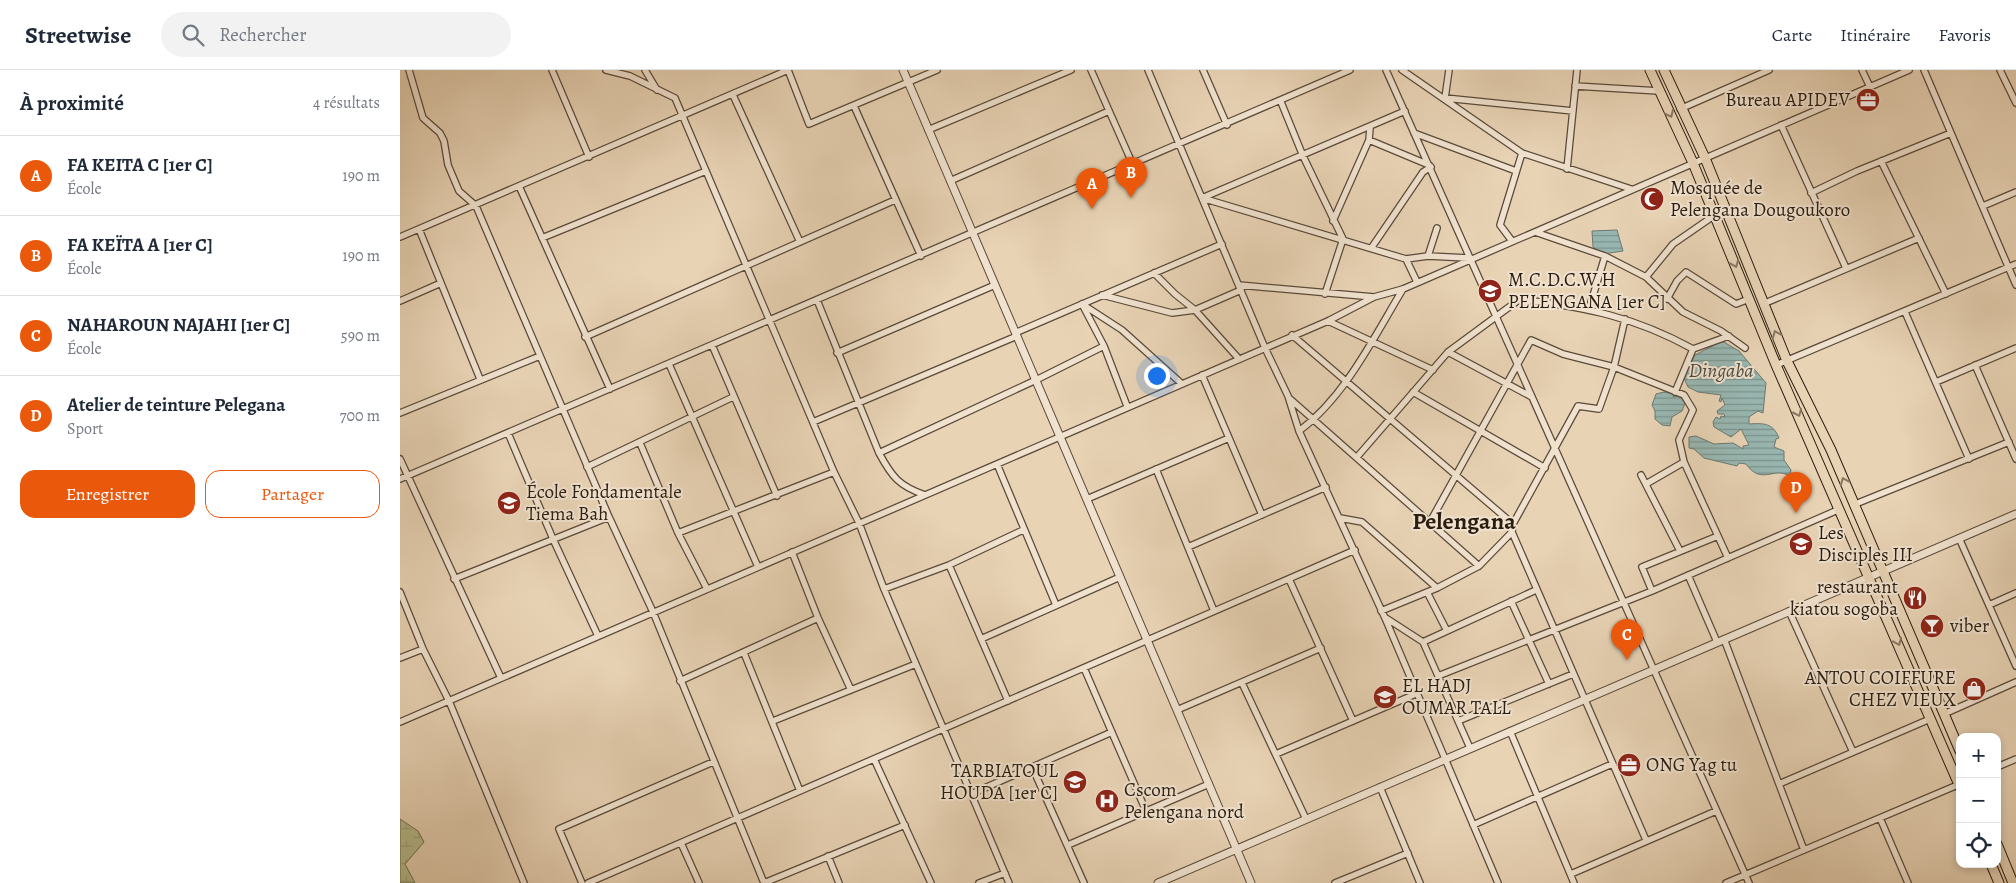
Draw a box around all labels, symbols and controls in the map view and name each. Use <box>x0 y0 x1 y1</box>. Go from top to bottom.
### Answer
search box <box>161 12 511 57</box>
text: Streetwise <box>25 19 131 51</box>
icon: search <box>179 21 207 49</box>
text: Rechercher <box>219 22 307 48</box>
text: Carte <box>1772 23 1812 47</box>
text: Itinéraire <box>1840 23 1911 47</box>
text: Favoris <box>1939 23 1991 47</box>
place label: Bureau APIDEV <box>1725 87 1850 113</box>
office icon: Bureau APIDEV <box>1855 87 1881 113</box>
text: À proximité <box>20 89 124 117</box>
text: 4 résultats <box>313 92 380 114</box>
one-way arrow <box>1664 109 1674 118</box>
text: FA KEITA C [1er C] <box>67 152 213 178</box>
pin: B <box>1115 157 1147 198</box>
text: A <box>31 165 41 187</box>
text: 190 m <box>342 165 380 187</box>
pin: A <box>1076 168 1108 209</box>
place label: Mosquée de Pelengana Dougoukoro <box>1670 175 1850 223</box>
text: École <box>67 178 102 200</box>
mosque icon: Mosquée de Pelengana Dougoukoro <box>1639 186 1665 212</box>
text: FA KEÏTA A [1er C] <box>67 232 213 258</box>
text: B <box>31 245 41 267</box>
text: 190 m <box>342 245 380 267</box>
text: École <box>67 258 102 280</box>
one-way arrow <box>1729 259 1739 267</box>
place label: M.C.D.C.W.H PELENGANA [1er C] <box>1508 267 1666 315</box>
school or university icon: M.C.D.C.W.H PELENGANA [1er C] <box>1477 278 1503 304</box>
text: NAHAROUN NAJAHI [1er C] <box>67 312 291 338</box>
text: C <box>31 325 41 347</box>
text: 590 m <box>341 325 380 347</box>
one-way arrow <box>1772 330 1782 339</box>
text: École <box>67 338 102 360</box>
water label: Dingaba <box>1688 357 1754 384</box>
your location <box>1144 363 1170 389</box>
text: Atelier de teinture Pelegana <box>67 392 285 418</box>
text: D <box>30 405 42 427</box>
text: 700 m <box>340 405 380 427</box>
one-way arrow <box>1791 408 1802 417</box>
text: Sport <box>67 418 103 440</box>
button: Enregistrer <box>20 470 195 518</box>
button: Partager <box>205 470 380 518</box>
pin: D <box>1780 472 1812 513</box>
one-way arrow <box>1839 477 1850 486</box>
place label: École Fondamentale Tiema Bah <box>526 479 682 527</box>
school or university icon: École Fondamentale Tiema Bah <box>496 490 522 516</box>
district label: Pelengana <box>1412 505 1516 537</box>
place label: Les Disciples III <box>1818 520 1913 568</box>
school or university icon: Les Disciples III <box>1788 531 1814 557</box>
place label: restaurant kiatou sogoba <box>1790 574 1898 622</box>
restaurant icon: restaurant kiatou sogoba <box>1902 585 1928 611</box>
bar icon: viber <box>1919 613 1945 639</box>
place label: viber <box>1949 613 1989 639</box>
pin: C <box>1611 619 1643 660</box>
one-way arrow <box>1891 637 1902 646</box>
place label: ANTOU COIFFURE CHEZ VIEUX <box>1804 665 1957 713</box>
place label: EL HADJ OUMAR TALL <box>1402 673 1511 721</box>
shop icon: ANTOU COIFFURE CHEZ VIEUX <box>1961 676 1987 702</box>
school or university icon: EL HADJ OUMAR TALL <box>1372 684 1398 710</box>
map controls <box>1956 733 2001 868</box>
button: + <box>1956 733 2001 778</box>
office icon: ONG Yag tu <box>1616 752 1642 778</box>
place label: ONG Yag tu <box>1646 752 1738 778</box>
place label: TARBIATOUL HOUDA [1er C] <box>940 758 1058 806</box>
school or university icon: TARBIATOUL HOUDA [1er C] <box>1062 769 1088 795</box>
place label: Cscom Pelengana nord <box>1124 777 1245 825</box>
button: − <box>1956 778 2001 823</box>
hospital icon: Cscom Pelengana nord <box>1094 788 1120 814</box>
button: locate <box>1956 823 2001 868</box>

